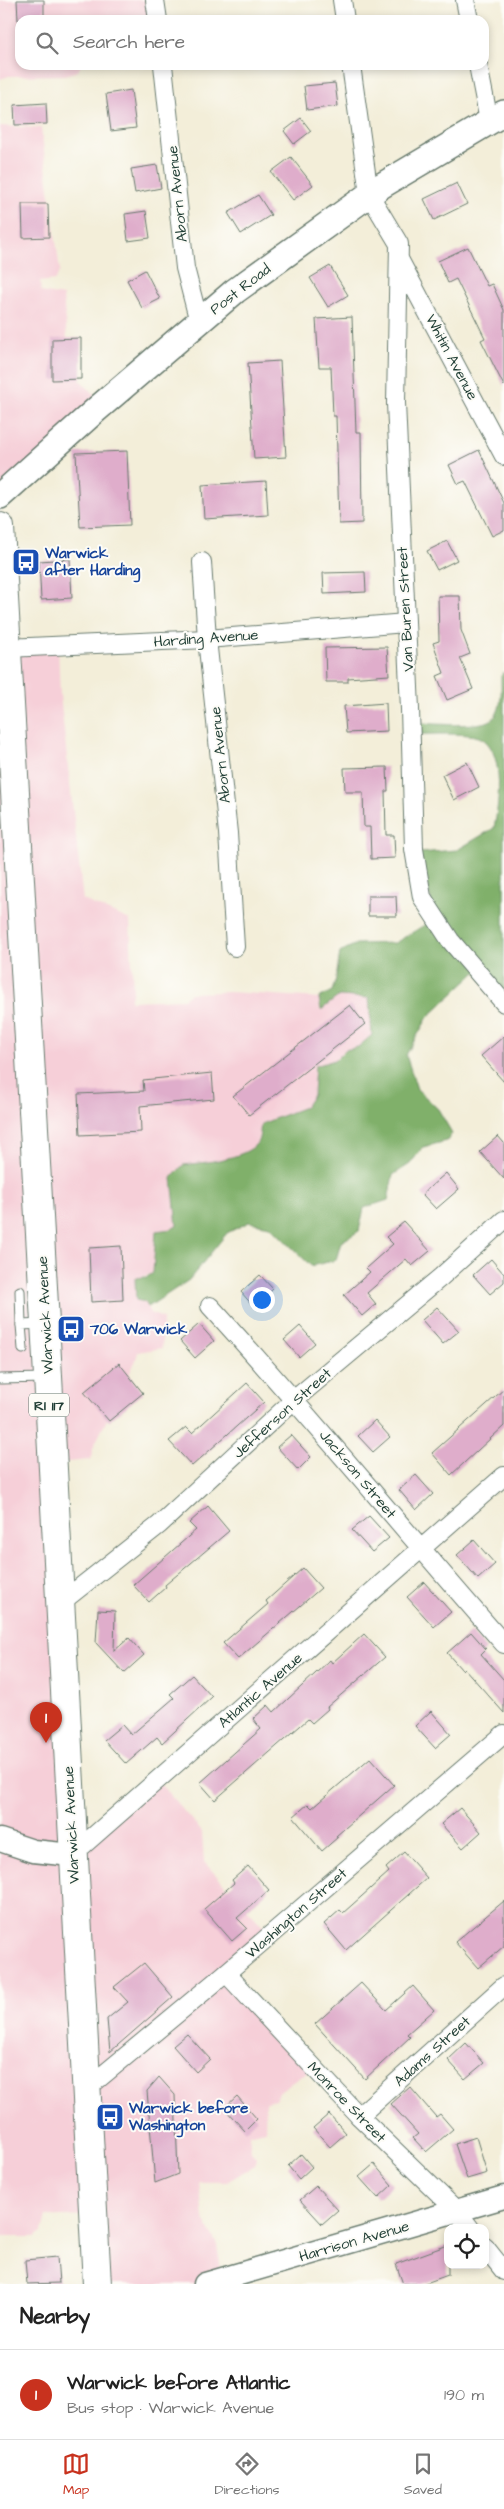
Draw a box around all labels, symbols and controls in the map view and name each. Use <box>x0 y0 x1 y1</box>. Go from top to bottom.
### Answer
search box <box>15 15 489 70</box>
icon: search <box>33 29 61 57</box>
text: Search here <box>73 29 185 56</box>
street label: Aborn Avenue <box>162 145 193 243</box>
street label: Post Road <box>205 259 275 320</box>
street label: Whitin Avenue <box>420 311 483 404</box>
place label: Warwick after Harding <box>44 543 140 583</box>
street label: Van Buren Street <box>392 546 419 672</box>
bus stop icon: Warwick after Harding <box>11 547 41 577</box>
street label: Harding Avenue <box>153 624 259 654</box>
street label: Aborn Avenue <box>205 706 236 804</box>
street label: Warwick Avenue <box>32 1256 59 1374</box>
your location <box>249 1287 275 1313</box>
bus stop icon: 706 Warwick <box>56 1314 86 1344</box>
place label: 706 Warwick <box>89 1319 188 1340</box>
street label: Jefferson Street <box>228 1363 336 1463</box>
road number: RI 117 <box>29 1394 69 1416</box>
street label: Jackson Street <box>314 1425 401 1523</box>
street label: Atlantic Avenue <box>214 1648 307 1733</box>
pin: 1 <box>30 1702 62 1743</box>
street label: Warwick Avenue <box>58 1766 85 1884</box>
street label: Washington Street <box>241 1863 352 1964</box>
street label: Adams Street <box>389 2011 475 2091</box>
street label: Monroe Street <box>302 2057 391 2148</box>
place label: Warwick before Washington <box>128 2098 248 2138</box>
bus stop icon: Warwick before Washington <box>95 2102 125 2132</box>
street label: Harrison Avenue <box>297 2216 412 2267</box>
map controls <box>444 2224 489 2269</box>
button: locate <box>444 2224 489 2269</box>
text: Nearby <box>20 2302 90 2331</box>
text: Warwick before Atlantic <box>67 2370 290 2397</box>
text: 1 <box>35 2384 37 2406</box>
text: 190 m <box>444 2384 484 2406</box>
text: Bus stop · Warwick Avenue <box>67 2397 274 2419</box>
tab: Map <box>62 2450 90 2500</box>
tab: Directions <box>214 2450 279 2500</box>
tab: Saved <box>404 2450 442 2500</box>

